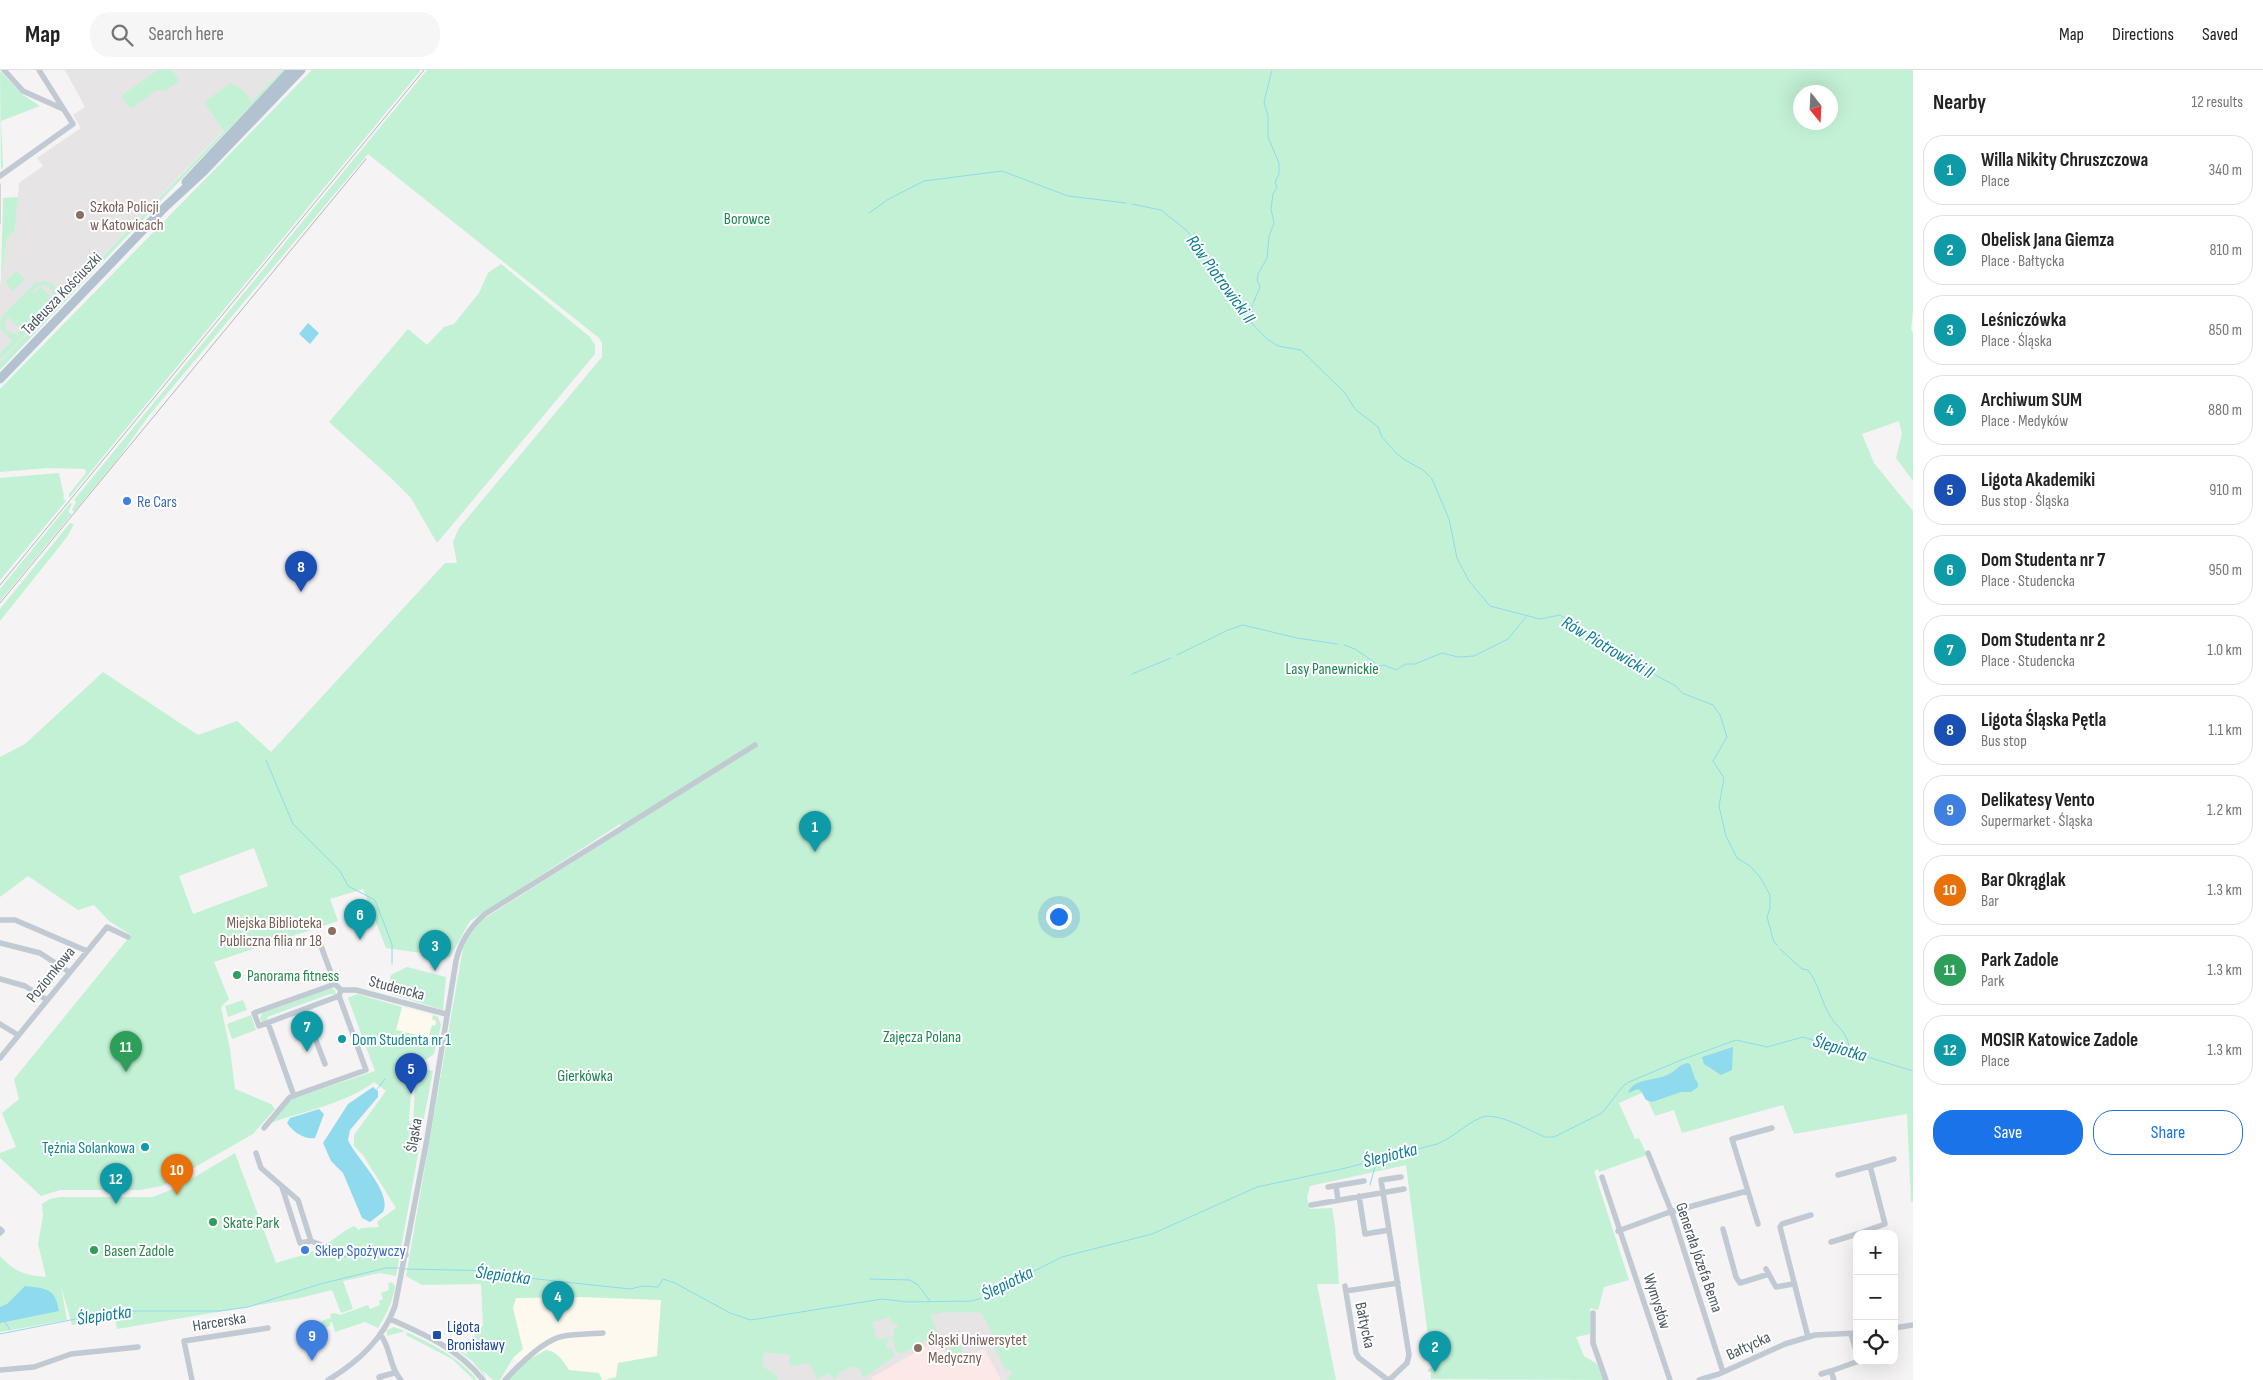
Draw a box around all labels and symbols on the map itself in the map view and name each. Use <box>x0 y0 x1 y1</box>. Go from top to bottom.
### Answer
north arrow <box>1793 85 1838 130</box>
place label: Szkoła Policji w Katowicach <box>90 198 164 235</box>
marker: Szkoła Policji w Katowicach <box>74 209 86 221</box>
park label: Borowce <box>724 210 770 229</box>
water label: Rów Piotrowicki II <box>1182 231 1260 328</box>
street label: Tadeusza Kościuszki <box>18 249 106 339</box>
place label: Re Cars <box>137 493 177 512</box>
marker: Re Cars <box>121 495 133 507</box>
pin: 8 <box>285 551 317 592</box>
water label: Rów Piotrowicki II <box>1558 612 1658 683</box>
park label: Lasy Panewnickie <box>1285 660 1379 679</box>
pin: 1 <box>799 811 831 852</box>
pin: 6 <box>344 899 376 940</box>
your location <box>1046 904 1072 930</box>
place label: Miejska Biblioteka Publiczna filia nr 18 <box>219 914 322 951</box>
marker: Miejska Biblioteka Publiczna filia nr 18 <box>326 925 338 937</box>
pin: 3 <box>419 930 451 971</box>
street label: Poziomkowa <box>23 943 79 1007</box>
place label: Panorama fitness <box>247 967 339 986</box>
marker: Panorama fitness <box>231 969 243 981</box>
street label: Studencka <box>367 972 427 1005</box>
pin: 7 <box>291 1011 323 1052</box>
park label: Zajęcza Polana <box>883 1028 961 1047</box>
water label: Ślepiotka <box>1811 1030 1870 1067</box>
pin: 11 <box>110 1031 142 1072</box>
place label: Dom Studenta nr 1 <box>352 1031 451 1050</box>
marker: Dom Studenta nr 1 <box>336 1033 348 1045</box>
pin: 5 <box>395 1053 427 1094</box>
park label: Gierkówka <box>557 1067 613 1086</box>
street label: Śląska <box>402 1117 427 1154</box>
water label: Ślepiotka <box>1361 1138 1420 1172</box>
place label: Tężnia Solankowa <box>42 1139 135 1158</box>
marker: Tężnia Solankowa <box>139 1141 151 1153</box>
pin: 10 <box>161 1154 193 1195</box>
pin: 12 <box>100 1163 132 1204</box>
street label: Generała Józefa Bema <box>1671 1200 1726 1315</box>
place label: Skate Park <box>223 1214 279 1233</box>
marker: Skate Park <box>207 1216 219 1228</box>
place label: Basen Zadole <box>104 1242 174 1261</box>
place label: Sklep Spożywczy <box>315 1242 406 1261</box>
marker: Basen Zadole <box>88 1244 100 1256</box>
marker: Sklep Spożywczy <box>299 1244 311 1256</box>
water label: Ślepiotka <box>474 1262 532 1289</box>
water label: Ślepiotka <box>978 1262 1037 1305</box>
street label: Wymysłów <box>1639 1271 1674 1332</box>
pin: 4 <box>542 1281 574 1322</box>
water label: Ślepiotka <box>75 1301 133 1330</box>
street label: Bałtycka <box>1350 1301 1379 1350</box>
street label: Harcerska <box>191 1309 247 1336</box>
place label: Ligota Bronisławy <box>447 1318 505 1355</box>
pin: 9 <box>296 1320 328 1361</box>
street label: Bałtycka <box>1724 1328 1774 1365</box>
marker: Ligota Bronisławy <box>431 1329 443 1341</box>
place label: Śląski Uniwersytet Medyczny <box>928 1331 1027 1368</box>
pin: 2 <box>1419 1331 1451 1372</box>
marker: Śląski Uniwersytet Medyczny <box>912 1342 924 1354</box>

